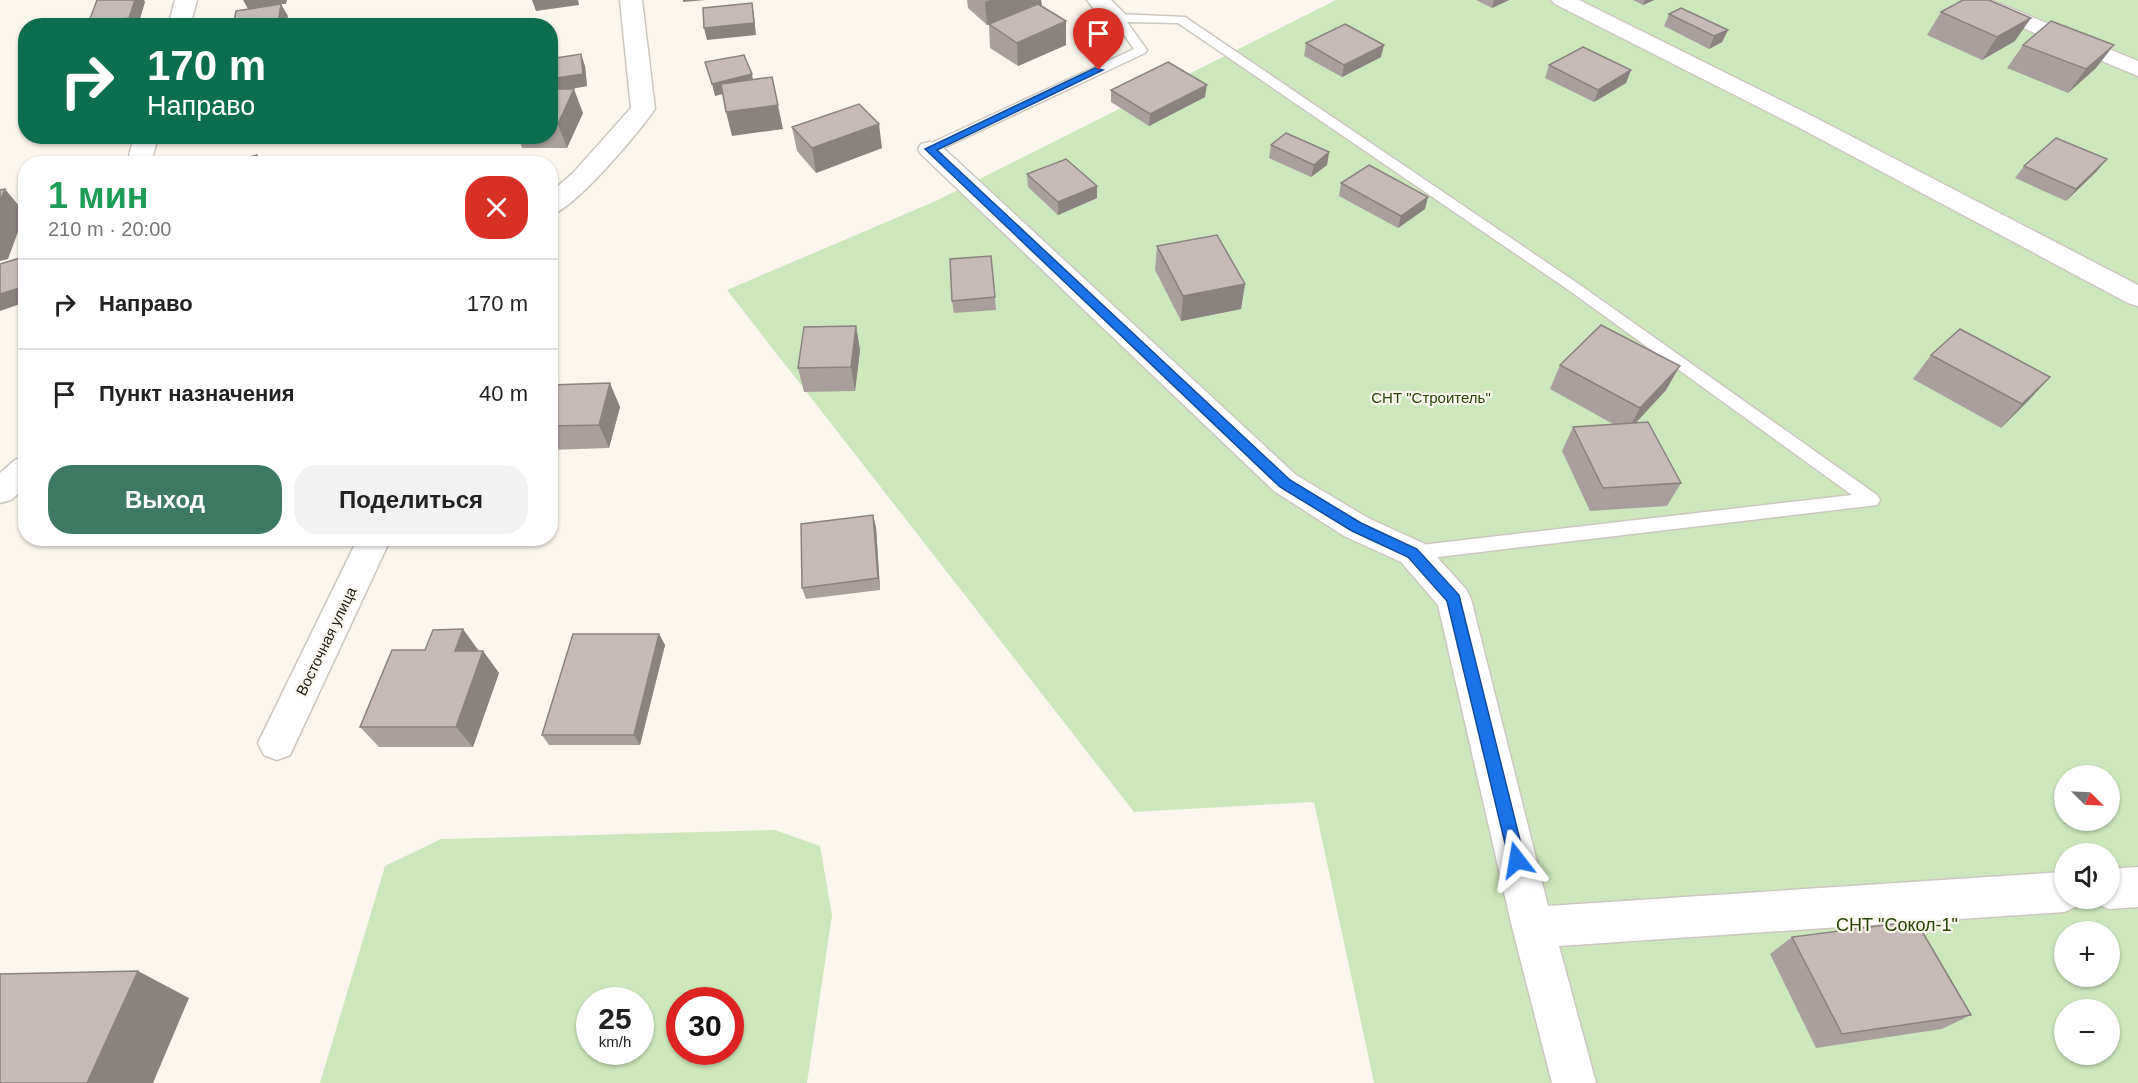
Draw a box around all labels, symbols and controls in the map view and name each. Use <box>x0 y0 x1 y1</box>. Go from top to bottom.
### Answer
pin <box>1073 8 1124 70</box>
icon: arrive <box>1082 17 1115 50</box>
icon: right <box>48 42 126 120</box>
text: 170 m <box>147 42 266 89</box>
text: Направо <box>147 91 255 121</box>
text: 1 мин <box>48 175 149 216</box>
button: close <box>465 176 528 239</box>
text: 210 m · 20:00 <box>48 218 171 240</box>
icon: right <box>48 288 81 321</box>
text: Направо <box>99 291 193 316</box>
text: 170 m <box>467 291 528 316</box>
icon: arrive <box>48 378 81 411</box>
text: Пункт назначения <box>99 381 295 406</box>
text: 40 m <box>479 381 528 406</box>
park label: СНТ "Строитель" <box>1371 389 1491 406</box>
button: Выход <box>48 465 282 534</box>
button: Поделиться <box>294 465 528 534</box>
street label: Восточная улица <box>292 583 360 698</box>
north arrow <box>2054 765 2120 831</box>
map controls <box>2054 765 2120 1065</box>
position arrow <box>1485 828 1549 892</box>
button: sound <box>2054 843 2120 909</box>
park label: СНТ "Сокол-1" <box>1836 915 1958 935</box>
button: + <box>2054 921 2120 987</box>
speed limit sign: 30 <box>666 987 744 1065</box>
button: − <box>2054 999 2120 1065</box>
text: 25 <box>598 1002 632 1035</box>
text: km/h <box>599 1033 631 1050</box>

